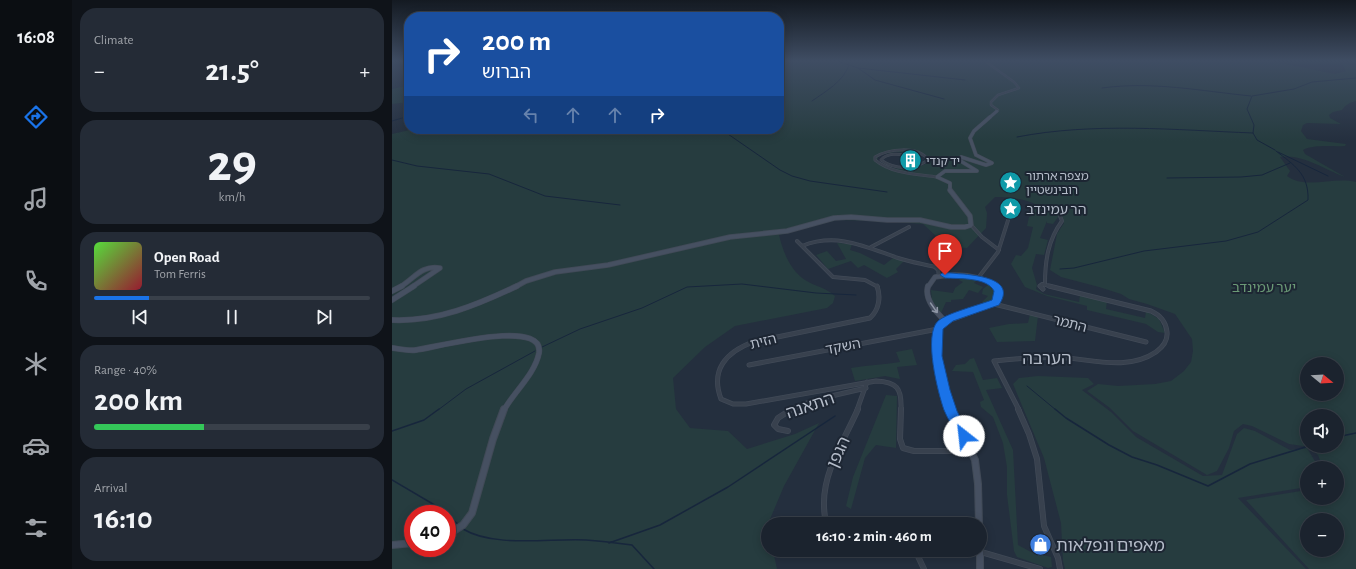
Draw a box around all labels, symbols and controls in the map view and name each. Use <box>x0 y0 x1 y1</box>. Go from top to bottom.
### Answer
icon: right <box>416 28 468 80</box>
text: 200 m <box>482 28 551 56</box>
text: 16:08 <box>17 29 55 47</box>
text: Climate <box>94 34 133 47</box>
text: 21.5° <box>205 56 259 86</box>
text: − <box>94 60 105 82</box>
text: + <box>359 60 370 82</box>
text: הברוש <box>482 64 531 82</box>
icon: directions <box>22 103 50 131</box>
icon: left <box>520 104 542 126</box>
icon: ahead <box>562 104 584 126</box>
icon: ahead <box>604 104 626 126</box>
icon: right <box>646 104 668 126</box>
text: 29 <box>207 138 257 190</box>
building icon: יד קנדי <box>897 148 923 174</box>
place label: יד קנדי <box>926 155 960 167</box>
place icon: מצפה ארתור רובינשטיין <box>998 170 1024 196</box>
place label: מצפה ארתור רובינשטיין <box>1026 170 1089 196</box>
icon: music <box>22 185 50 213</box>
text: km/h <box>219 191 245 204</box>
place icon: הר עמינדב <box>998 196 1024 222</box>
place label: הר עמינדב <box>1026 203 1086 217</box>
pin <box>928 234 962 275</box>
icon: arrive <box>934 240 956 262</box>
text: Open Road <box>154 250 220 265</box>
icon: phone <box>22 267 50 295</box>
text: Tom Ferris <box>154 268 206 281</box>
park label: יער עמינדב <box>1232 281 1296 295</box>
one-way arrow <box>930 303 938 314</box>
icon: previous <box>129 306 151 328</box>
icon: pause <box>221 306 243 328</box>
icon: next <box>313 306 335 328</box>
street label: התמר <box>1051 313 1088 335</box>
street label: הזית <box>749 332 778 352</box>
street label: השקד <box>824 337 862 357</box>
icon: climate <box>22 350 50 378</box>
street label: הערבה <box>1022 350 1072 367</box>
north arrow <box>1300 357 1344 401</box>
map controls <box>1300 357 1344 557</box>
text: Range · 40% <box>94 364 157 377</box>
text: 200 km <box>94 386 183 416</box>
street label: התאנה <box>784 389 837 422</box>
button: sound <box>1300 409 1344 453</box>
position arrow <box>943 415 985 457</box>
icon: car <box>22 432 50 460</box>
street label: הגפן <box>824 434 853 470</box>
button: + <box>1300 461 1344 505</box>
text: Arrival <box>94 482 127 495</box>
text: 16:10 <box>94 504 153 534</box>
speed limit sign: 40 <box>404 505 456 557</box>
button: − <box>1300 513 1344 557</box>
icon: filters <box>22 514 50 542</box>
text: 16:10 · 2 min · 460 m <box>816 529 932 544</box>
shop icon: מאפים ונפלאות <box>1028 532 1054 558</box>
place label: מאפים ונפלאות <box>1056 537 1165 554</box>

